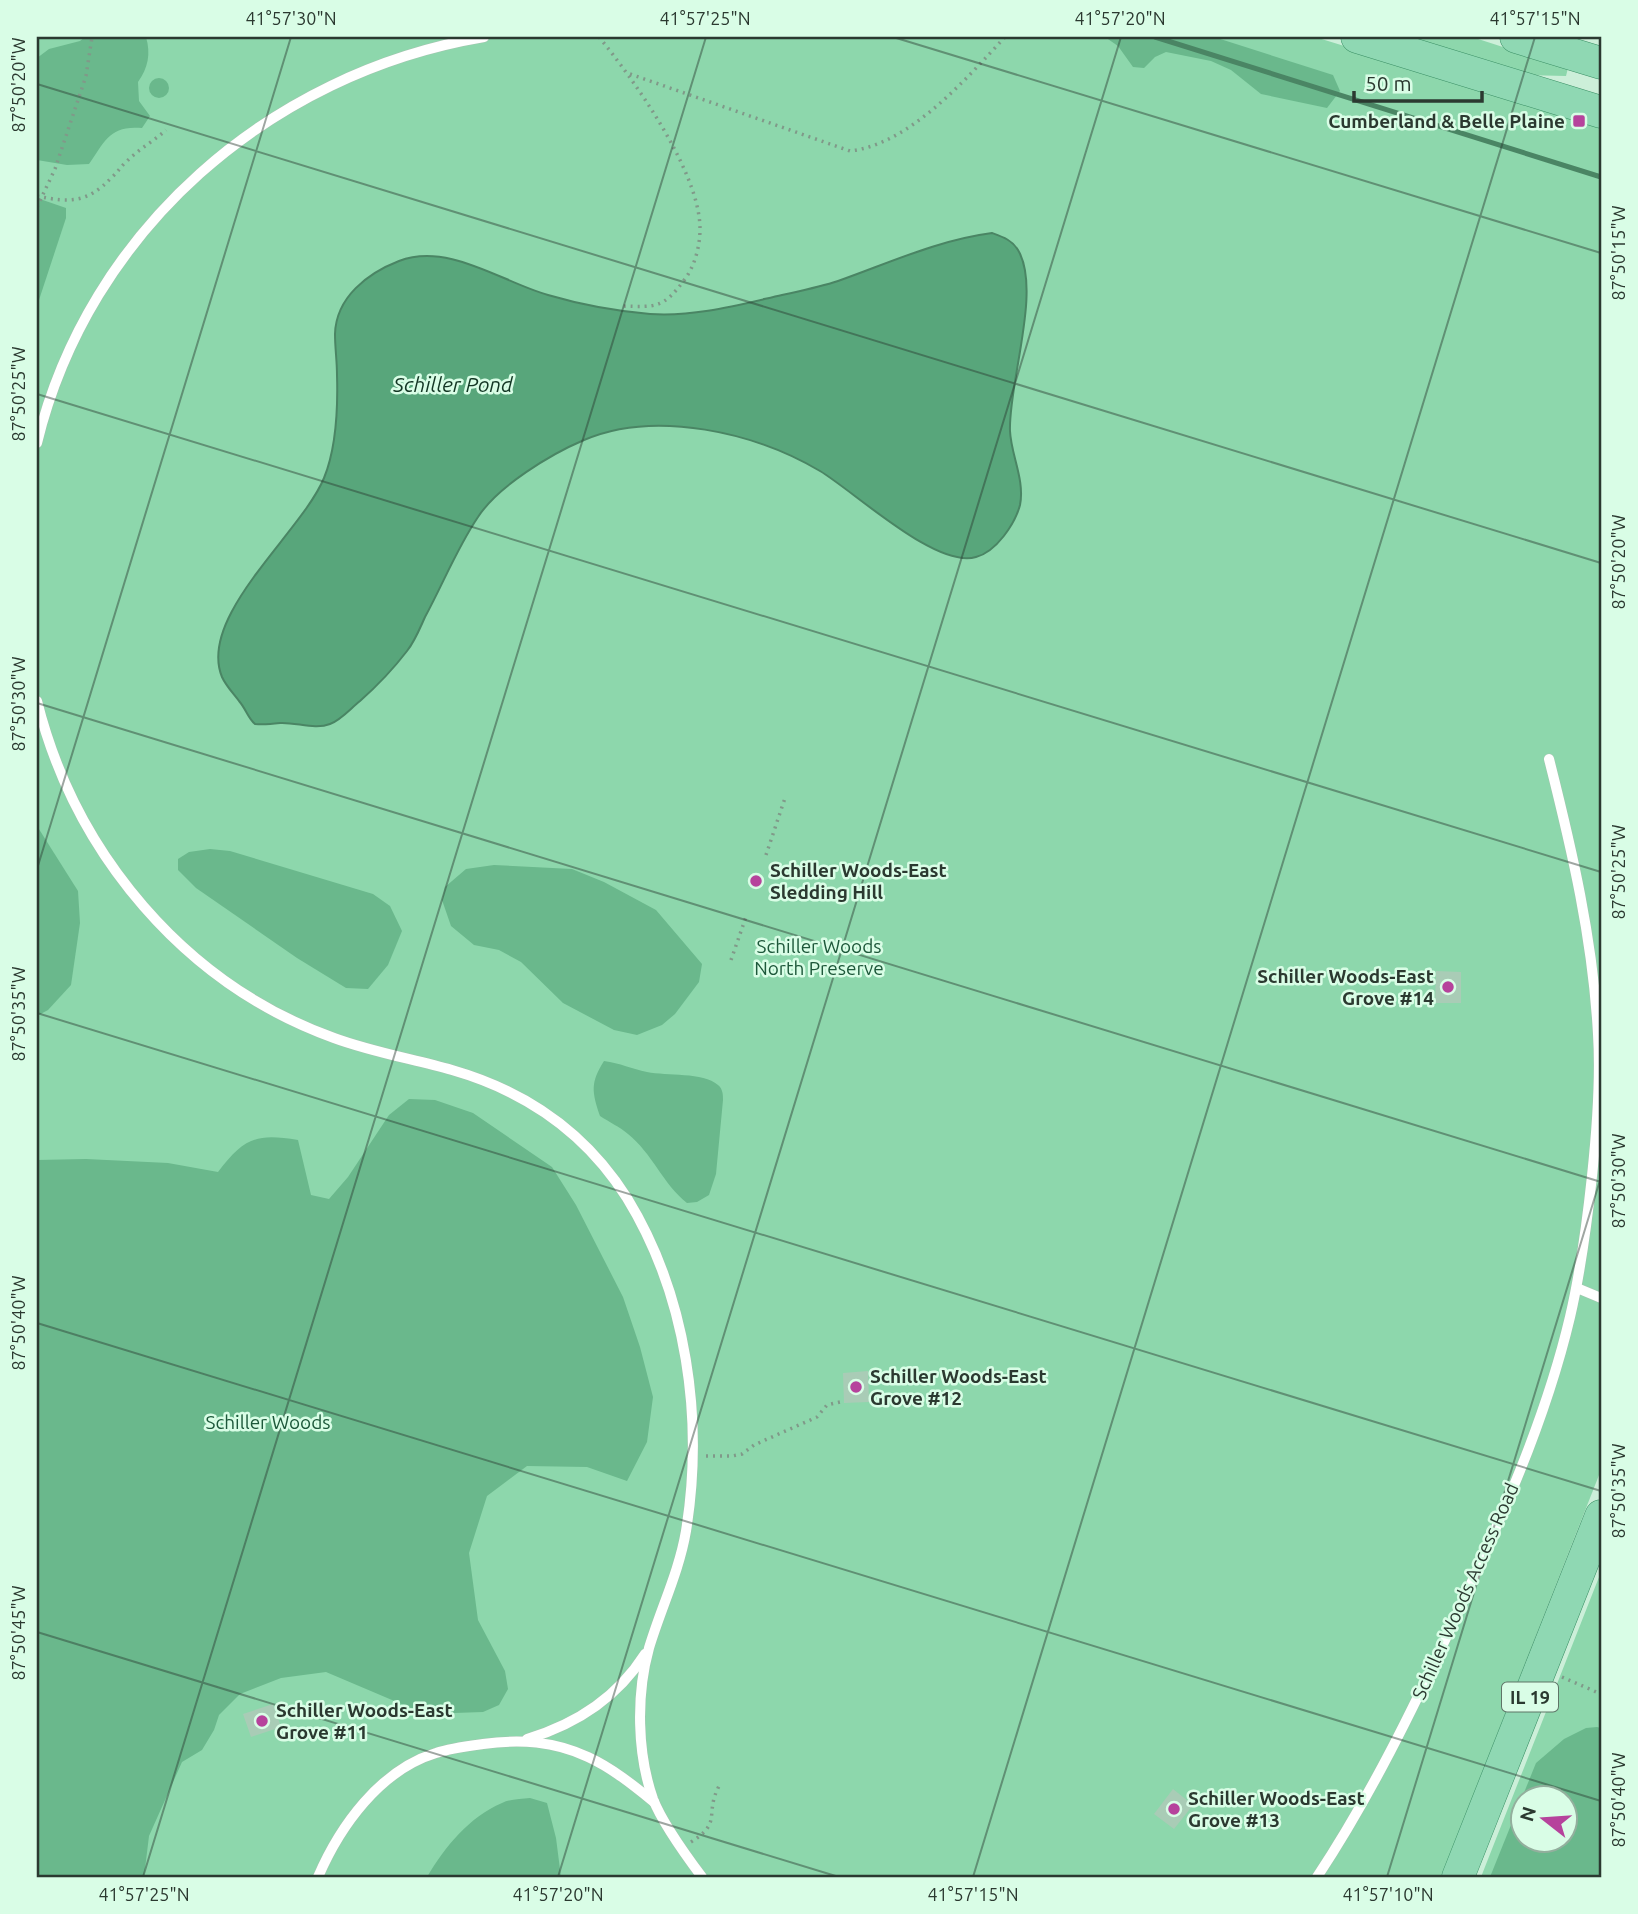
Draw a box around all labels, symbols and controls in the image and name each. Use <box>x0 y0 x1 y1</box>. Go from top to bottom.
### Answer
text: 41°57'30"N <box>245 8 337 28</box>
text: 41°57'25"N <box>659 8 751 28</box>
text: 41°57'20"N <box>1074 8 1166 28</box>
text: 41°57'15"N <box>1489 8 1581 28</box>
text: 87°50'20"W <box>8 37 28 133</box>
scale bar <box>1354 60 1482 104</box>
text: 50 m <box>1365 71 1412 95</box>
place label: Cumberland & Belle Plaine <box>1328 110 1565 132</box>
marker: Cumberland & Belle Plaine <box>1571 113 1587 129</box>
text: 87°50'15"W <box>1608 205 1628 301</box>
text: 87°50'25"W <box>8 346 28 442</box>
water label: Schiller Pond <box>392 372 514 396</box>
text: 87°50'20"W <box>1608 514 1628 610</box>
text: 87°50'30"W <box>8 656 28 752</box>
text: 87°50'25"W <box>1608 824 1628 920</box>
place label: Schiller Woods-East Sledding Hill <box>770 859 947 903</box>
marker: Schiller Woods-East Sledding Hill <box>748 873 764 889</box>
park label: Schiller Woods North Preserve <box>754 935 884 979</box>
place label: Schiller Woods-East Grove #14 <box>1257 965 1434 1009</box>
text: 87°50'35"W <box>8 966 28 1062</box>
marker: Schiller Woods-East Grove #14 <box>1440 979 1456 995</box>
text: 87°50'30"W <box>1608 1133 1628 1229</box>
text: 87°50'40"W <box>8 1275 28 1371</box>
place label: Schiller Woods-East Grove #12 <box>870 1365 1047 1409</box>
marker: Schiller Woods-East Grove #12 <box>848 1379 864 1395</box>
park label: Schiller Woods <box>205 1411 331 1433</box>
text: 87°50'35"W <box>1608 1443 1628 1539</box>
street label: Schiller Woods Access Road <box>1407 1479 1523 1703</box>
text: 87°50'45"W <box>8 1585 28 1681</box>
road number: IL 19 <box>1502 1682 1558 1712</box>
place label: Schiller Woods-East Grove #11 <box>276 1699 453 1743</box>
marker: Schiller Woods-East Grove #11 <box>254 1713 270 1729</box>
text: 87°50'40"W <box>1608 1752 1628 1848</box>
north arrow <box>1508 1784 1578 1854</box>
place label: Schiller Woods-East Grove #13 <box>1188 1787 1365 1831</box>
marker: Schiller Woods-East Grove #13 <box>1166 1801 1182 1817</box>
text: N <box>1515 1804 1540 1824</box>
text: 41°57'25"N <box>98 1884 190 1904</box>
text: 41°57'20"N <box>512 1884 604 1904</box>
text: 41°57'15"N <box>927 1884 1019 1904</box>
text: 41°57'10"N <box>1342 1884 1434 1904</box>

